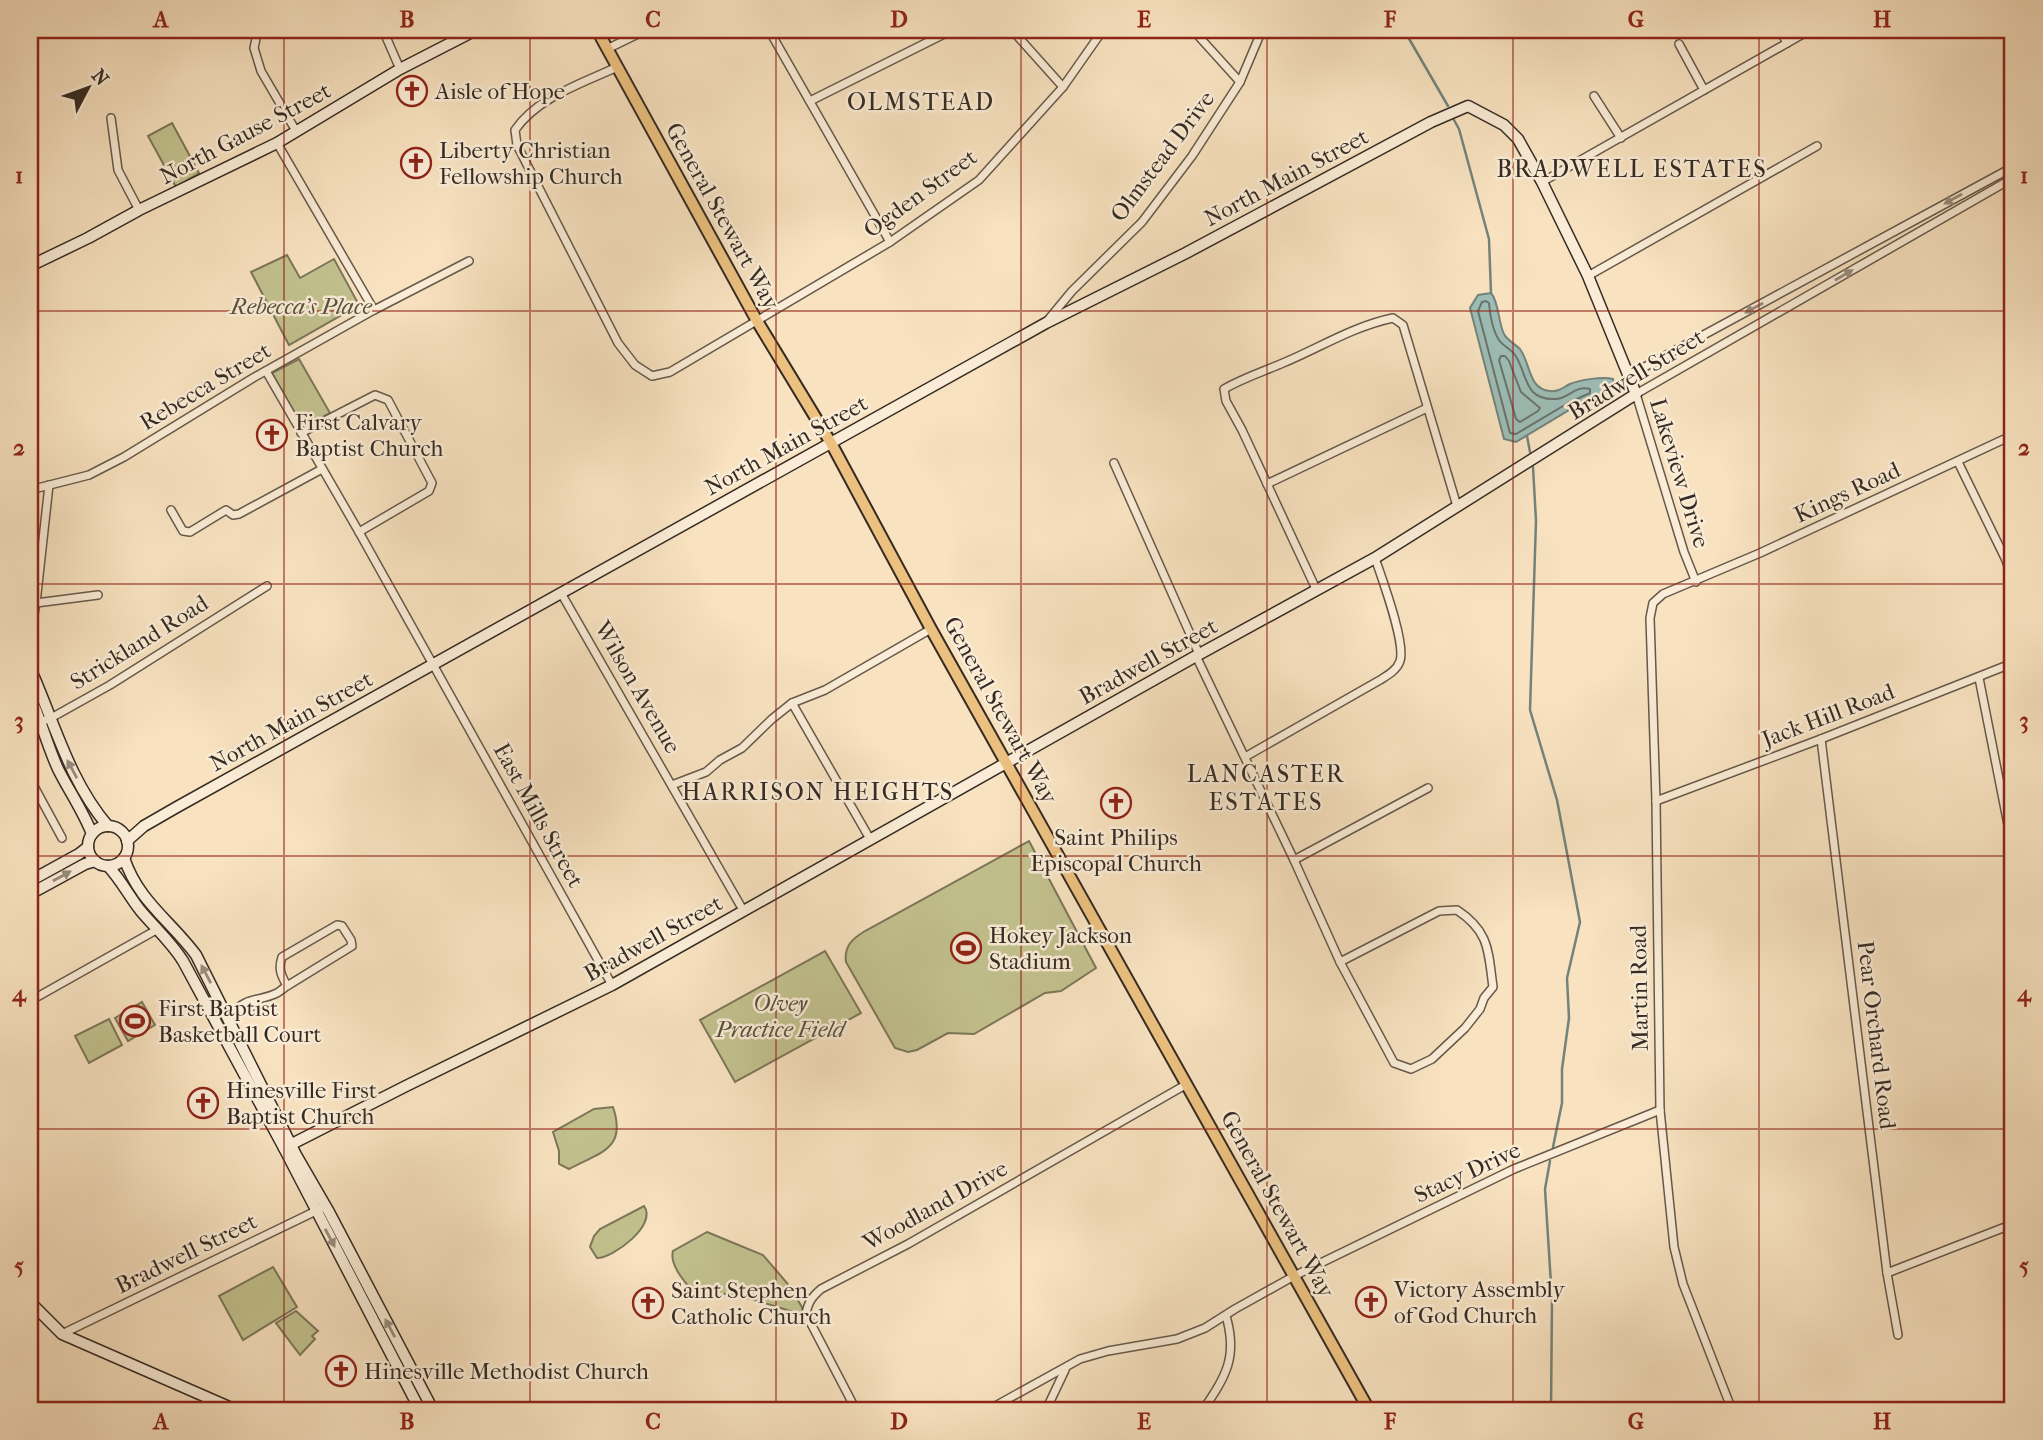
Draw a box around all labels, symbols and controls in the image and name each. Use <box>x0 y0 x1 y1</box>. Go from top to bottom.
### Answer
text: A <box>152 6 170 33</box>
text: B <box>400 6 415 33</box>
text: C <box>645 6 661 33</box>
text: D <box>890 6 908 33</box>
text: E <box>1137 6 1151 33</box>
text: F <box>1383 6 1397 33</box>
text: G <box>1628 6 1644 33</box>
text: H <box>1873 6 1891 33</box>
north arrow <box>52 52 122 122</box>
text: N <box>87 65 113 91</box>
church icon: Aisle of Hope <box>395 74 429 108</box>
street label: North Gause Street <box>155 77 335 190</box>
place label: Aisle of Hope <box>434 78 565 105</box>
street label: Olmstead Drive <box>1105 86 1220 227</box>
district label: OLMSTEAD <box>847 88 995 116</box>
street label: General Stewart Way <box>660 118 785 315</box>
street label: North Main Street <box>1200 123 1373 232</box>
place label: Liberty Christian Fellowship Church <box>439 137 623 190</box>
street label: Ogden Street <box>858 143 982 243</box>
church icon: Liberty Christian Fellowship Church <box>399 146 433 180</box>
district label: BRADWELL ESTATES <box>1496 155 1768 183</box>
text: 1 <box>15 162 23 189</box>
text: 1 <box>2020 162 2028 189</box>
one-way arrow <box>1944 193 1963 205</box>
one-way arrow <box>1834 269 1854 281</box>
park label: Rebecca's Place <box>228 293 373 320</box>
one-way arrow <box>1744 302 1763 314</box>
street label: Bradwell Street <box>1563 323 1709 426</box>
street label: Rebecca Street <box>135 337 276 436</box>
street label: North Main Street <box>700 390 872 501</box>
street label: Lakeview Drive <box>1644 395 1715 551</box>
place label: First Calvary Baptist Church <box>295 409 444 462</box>
church icon: First Calvary Baptist Church <box>255 418 289 452</box>
text: 2 <box>13 434 25 461</box>
text: 2 <box>2018 434 2030 461</box>
street label: Kings Road <box>1790 456 1905 529</box>
street label: Strickland Road <box>65 589 214 696</box>
street label: General Stewart Way <box>938 612 1063 809</box>
street label: Bradwell Street <box>1074 612 1222 711</box>
street label: Wilson Avenue <box>588 615 686 758</box>
street label: North Main Street <box>205 666 377 777</box>
street label: Jack Hill Road <box>1756 678 1899 754</box>
text: 3 <box>14 707 24 734</box>
text: 3 <box>2019 707 2029 734</box>
street label: East Mills Street <box>488 738 589 892</box>
one-way arrow <box>67 758 79 778</box>
district label: LANCASTER ESTATES <box>1187 760 1345 816</box>
district label: HARRISON HEIGHTS <box>682 778 954 806</box>
church icon: Saint Philips Episcopal Church <box>1099 786 1133 820</box>
place label: Saint Philips Episcopal Church <box>1030 824 1202 877</box>
one-way arrow <box>52 870 72 882</box>
street label: Bradwell Street <box>579 889 727 988</box>
place label: Hokey Jackson Stadium <box>989 922 1133 975</box>
street label: Martin Road <box>1625 924 1654 1051</box>
sports icon: Hokey Jackson Stadium <box>949 931 983 965</box>
street label: Pear Orchard Road <box>1852 939 1902 1131</box>
one-way arrow <box>200 965 212 984</box>
text: 4 <box>11 980 27 1007</box>
text: 4 <box>2016 980 2032 1007</box>
park label: Olvey Practice Field <box>715 990 848 1043</box>
place label: First Baptist Basketball Court <box>158 995 322 1048</box>
sports icon: First Baptist Basketball Court <box>118 1004 152 1038</box>
place label: Hinesville First Baptist Church <box>226 1077 377 1130</box>
church icon: Hinesville First Baptist Church <box>186 1086 220 1120</box>
street label: General Stewart Way <box>1215 1106 1340 1303</box>
street label: Stacy Drive <box>1410 1136 1525 1209</box>
street label: Woodland Drive <box>858 1155 1012 1257</box>
street label: Bradwell Street <box>111 1208 261 1299</box>
one-way arrow <box>324 1228 336 1248</box>
text: 5 <box>14 1252 24 1279</box>
text: 5 <box>2019 1252 2029 1279</box>
place label: Victory Assembly of God Church <box>1393 1276 1565 1329</box>
place label: Saint Stephen Catholic Church <box>671 1277 832 1330</box>
church icon: Victory Assembly of God Church <box>1354 1285 1388 1319</box>
church icon: Saint Stephen Catholic Church <box>631 1286 665 1320</box>
one-way arrow <box>384 1318 396 1338</box>
church icon: Hinesville Methodist Church <box>324 1354 358 1388</box>
place label: Hinesville Methodist Church <box>364 1358 649 1385</box>
text: A <box>152 1408 170 1435</box>
text: B <box>400 1408 415 1435</box>
text: C <box>645 1408 661 1435</box>
text: D <box>890 1408 908 1435</box>
text: E <box>1137 1408 1151 1435</box>
text: F <box>1383 1408 1397 1435</box>
text: G <box>1628 1408 1644 1435</box>
text: H <box>1873 1408 1891 1435</box>

